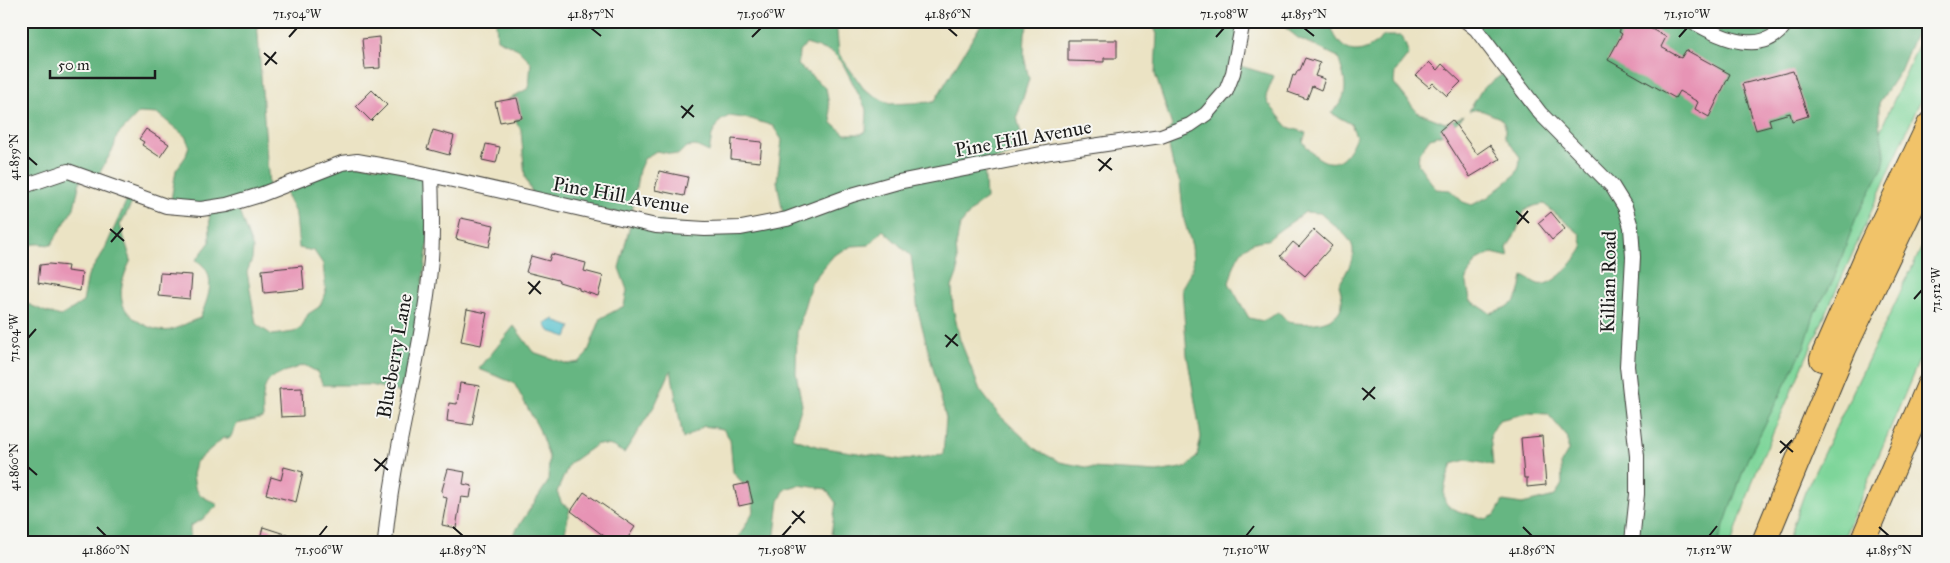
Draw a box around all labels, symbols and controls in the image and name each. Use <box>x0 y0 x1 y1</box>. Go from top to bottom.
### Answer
text: 71.504°W <box>273 7 322 21</box>
text: 41.857°N <box>568 7 614 21</box>
text: 71.506°W <box>737 7 786 21</box>
text: 41.856°N <box>925 7 971 21</box>
text: 71.508°W <box>1200 7 1249 21</box>
text: 41.855°N <box>1281 7 1327 21</box>
text: 71.510°W <box>1664 7 1711 21</box>
scale bar <box>50 48 155 80</box>
text: 50 m <box>58 56 90 74</box>
street label: Pine Hill Avenue <box>953 114 1093 162</box>
text: 41.859°N <box>7 134 21 180</box>
street label: Pine Hill Avenue <box>551 171 691 219</box>
street label: Killian Road <box>1595 231 1621 333</box>
text: 71.512°W <box>1929 267 1943 313</box>
street label: Blueberry Lane <box>371 292 417 420</box>
text: 71.504°W <box>7 313 21 362</box>
text: 41.860°N <box>7 443 21 491</box>
text: 41.860°N <box>82 543 130 557</box>
text: 71.506°W <box>295 543 344 557</box>
text: 41.859°N <box>440 543 486 557</box>
text: 71.508°W <box>758 543 807 557</box>
text: 71.510°W <box>1223 543 1270 557</box>
text: 41.856°N <box>1509 543 1555 557</box>
text: 71.512°W <box>1686 543 1732 557</box>
text: 41.855°N <box>1866 543 1912 557</box>

